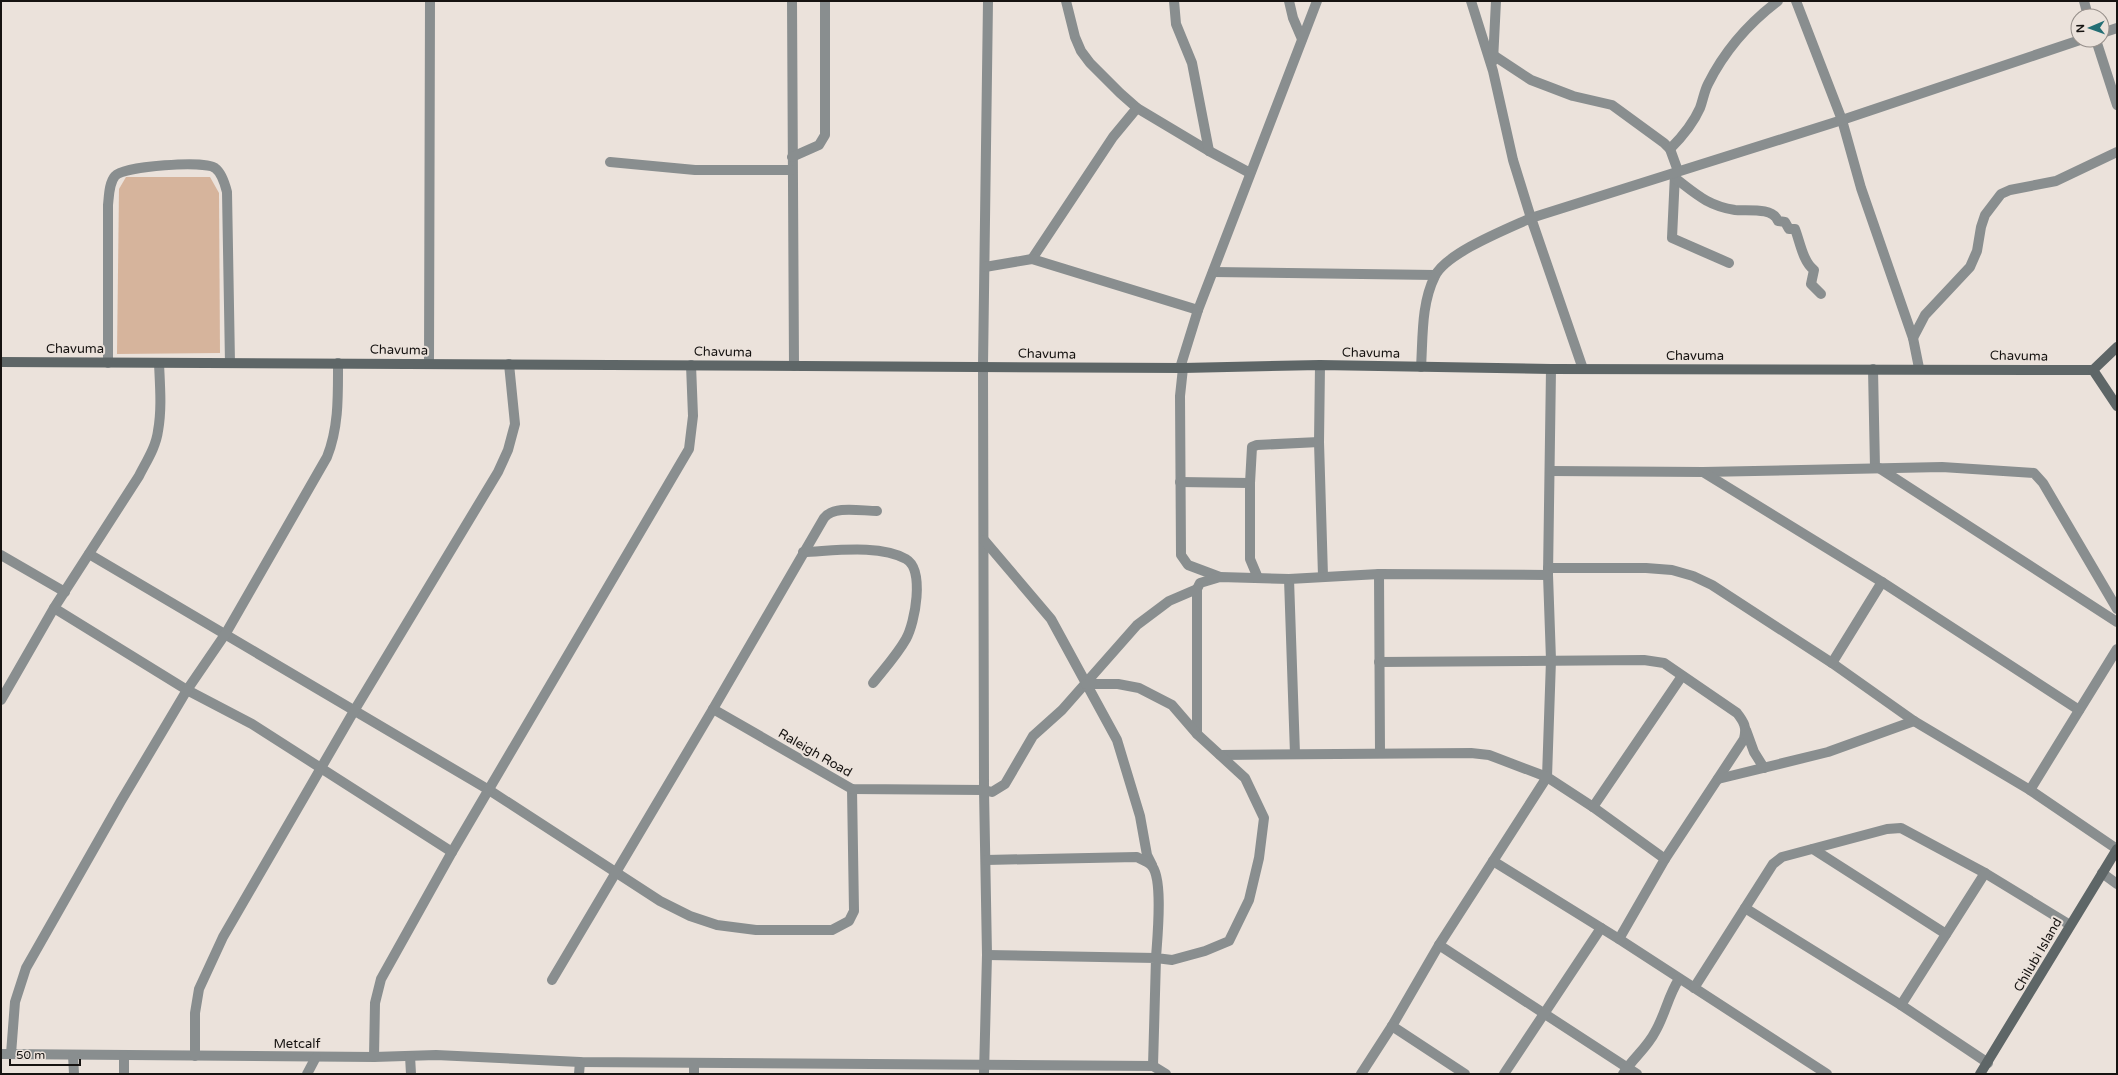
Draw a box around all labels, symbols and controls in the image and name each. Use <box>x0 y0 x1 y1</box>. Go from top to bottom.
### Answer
north arrow <box>2070 8 2110 48</box>
text: N <box>2074 24 2087 33</box>
street label: Chavuma <box>46 341 104 357</box>
street label: Chavuma <box>370 341 428 359</box>
street label: Chavuma <box>694 343 752 361</box>
street label: Chavuma <box>1342 344 1400 362</box>
street label: Chavuma <box>1018 345 1076 363</box>
street label: Chavuma <box>1990 347 2048 365</box>
street label: Chavuma <box>1666 348 1724 364</box>
street label: Raleigh Road <box>775 725 855 781</box>
street label: Chilubi Island <box>2010 915 2066 995</box>
street label: Metcalf <box>273 1036 321 1052</box>
scale bar <box>10 1041 80 1067</box>
text: 50 m <box>16 1048 45 1062</box>

